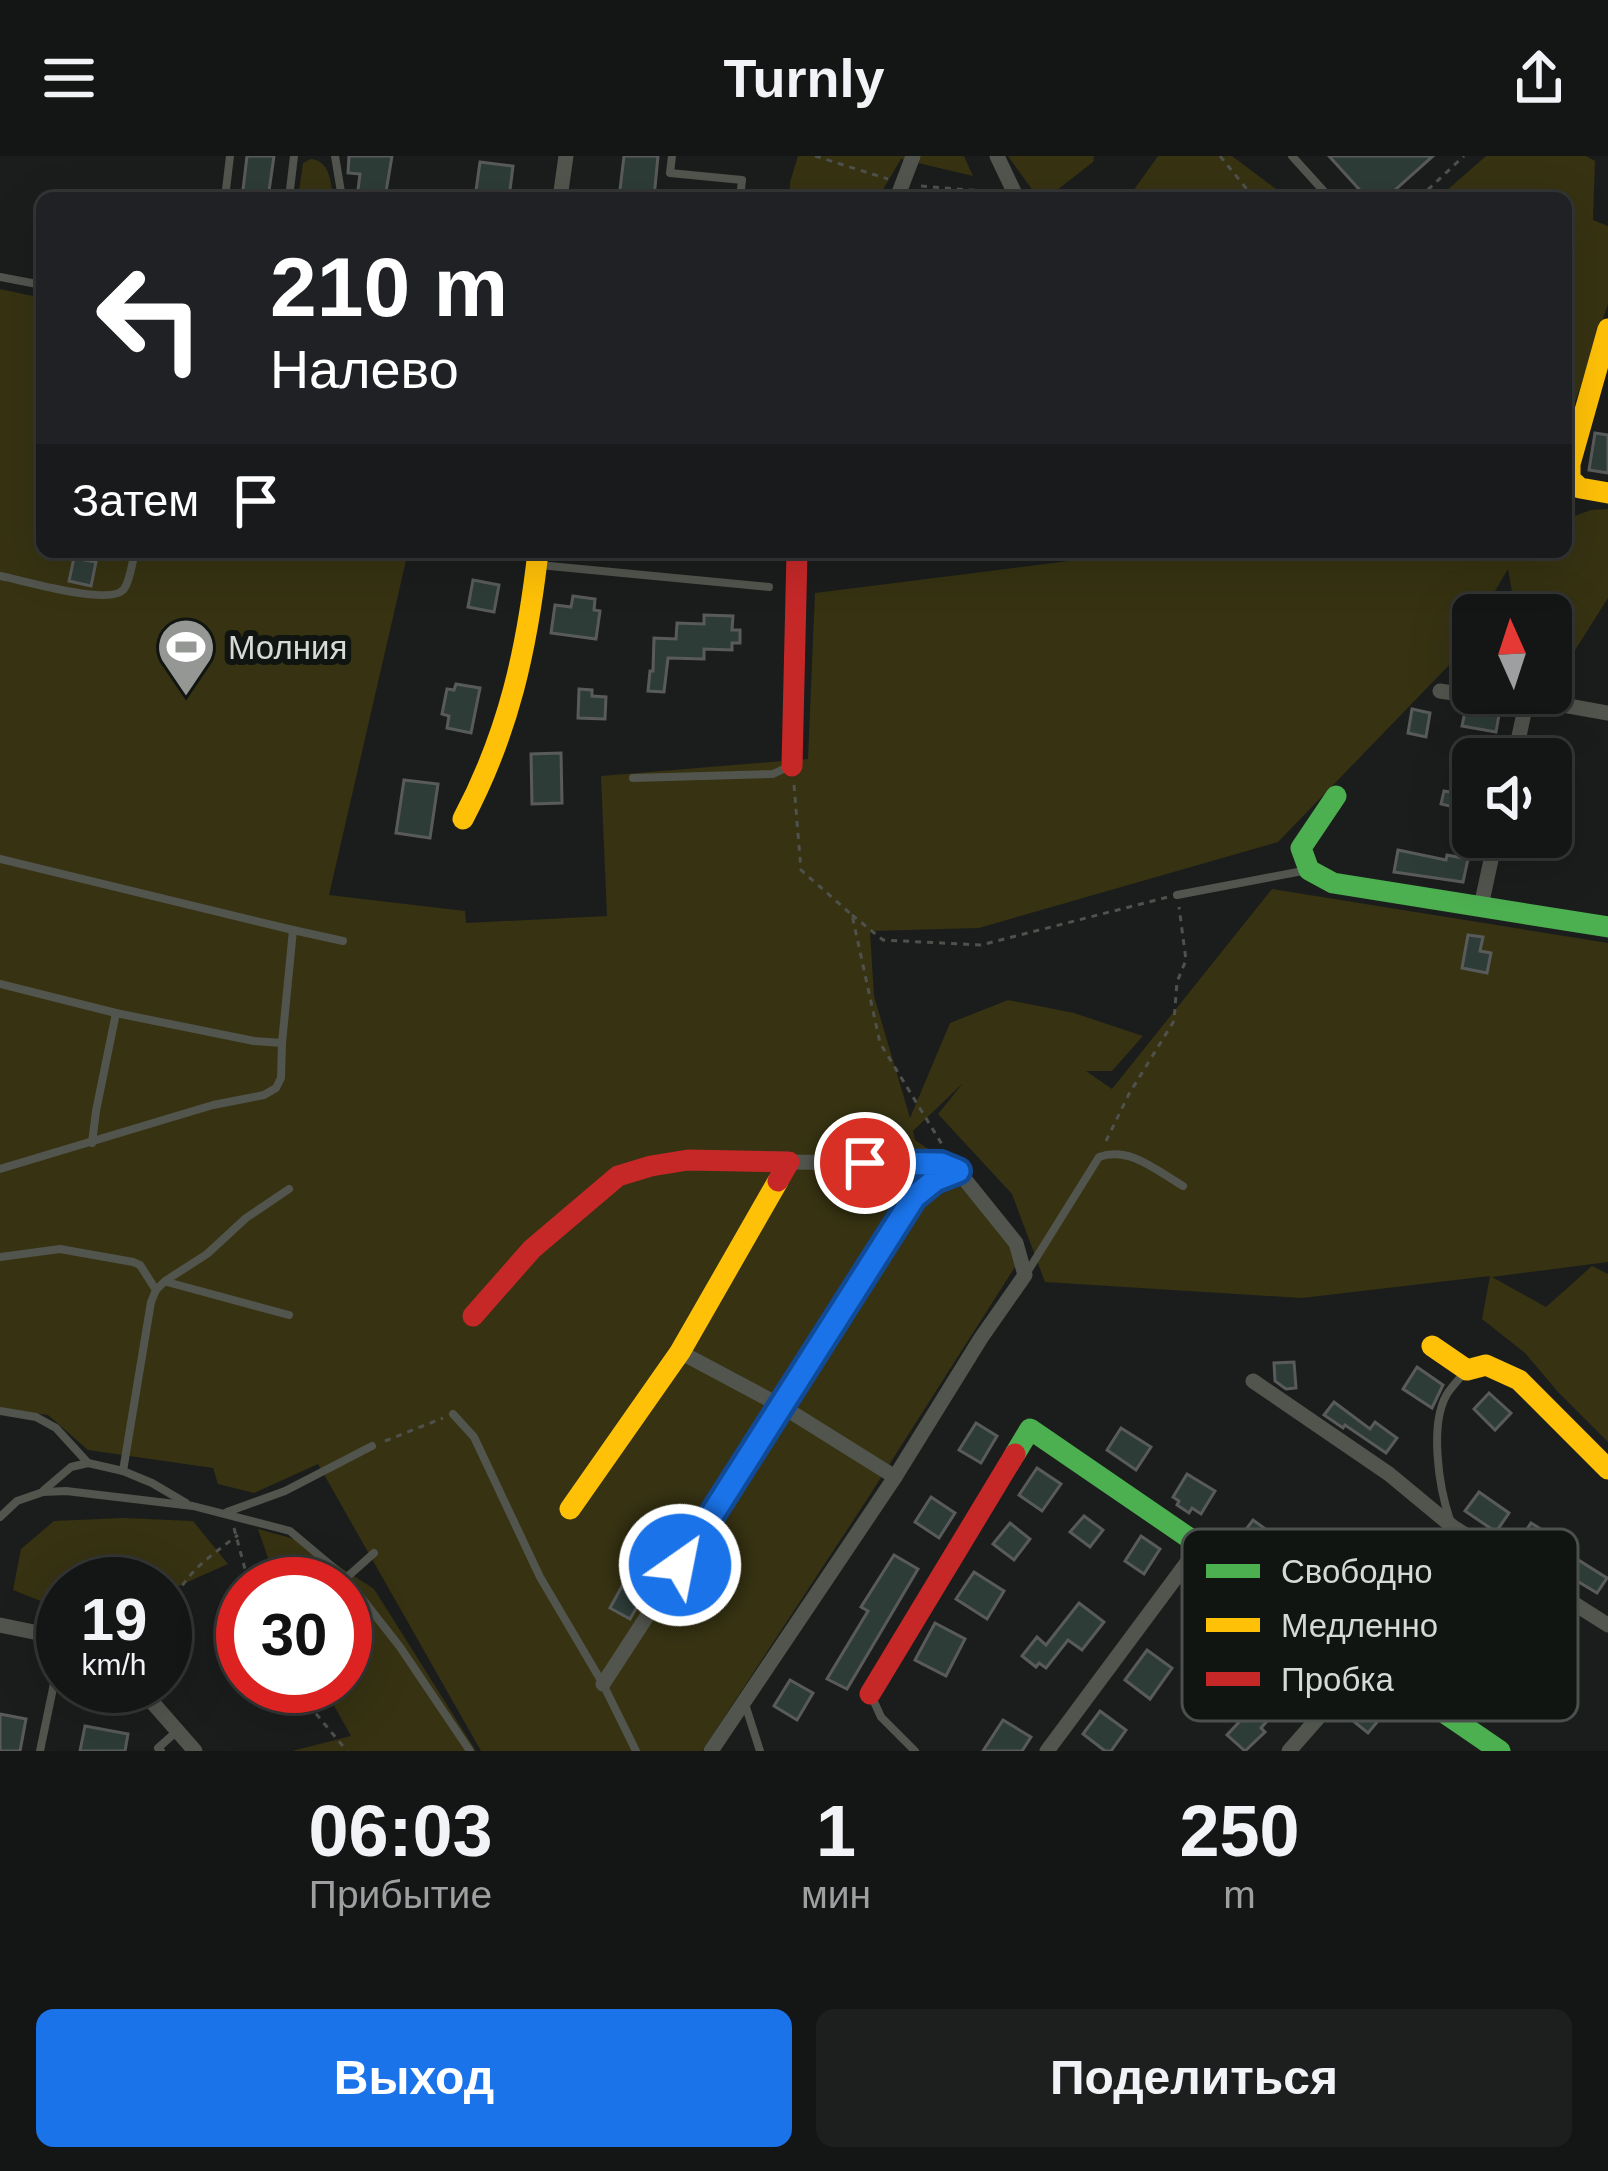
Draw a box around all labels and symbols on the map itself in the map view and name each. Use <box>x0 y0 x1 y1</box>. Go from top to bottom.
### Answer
north arrow <box>1452 594 1572 714</box>
sports icon: Молния <box>155 616 217 698</box>
place label: Молния <box>228 629 347 666</box>
pin <box>814 1112 916 1214</box>
position arrow <box>617 1502 743 1628</box>
legend <box>1182 1529 1578 1721</box>
text: Свободно <box>1281 1553 1433 1590</box>
speed limit sign: 30 <box>216 1557 372 1713</box>
text: Медленно <box>1281 1607 1438 1644</box>
text: Пробка <box>1281 1661 1394 1698</box>

